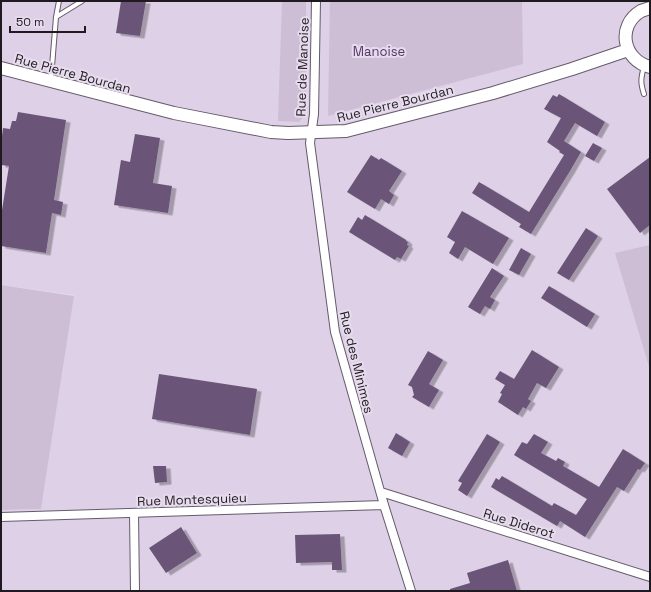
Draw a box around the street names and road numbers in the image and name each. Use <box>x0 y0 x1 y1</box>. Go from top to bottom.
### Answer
street label: Rue de Manoise <box>292 17 313 117</box>
street label: Rue Pierre Bourdan <box>13 50 133 97</box>
street label: Rue Pierre Bourdan <box>335 81 455 126</box>
street label: Rue des Minimes <box>336 309 377 415</box>
street label: Rue Montesquieu <box>137 489 247 510</box>
street label: Rue Diderot <box>481 505 556 542</box>

